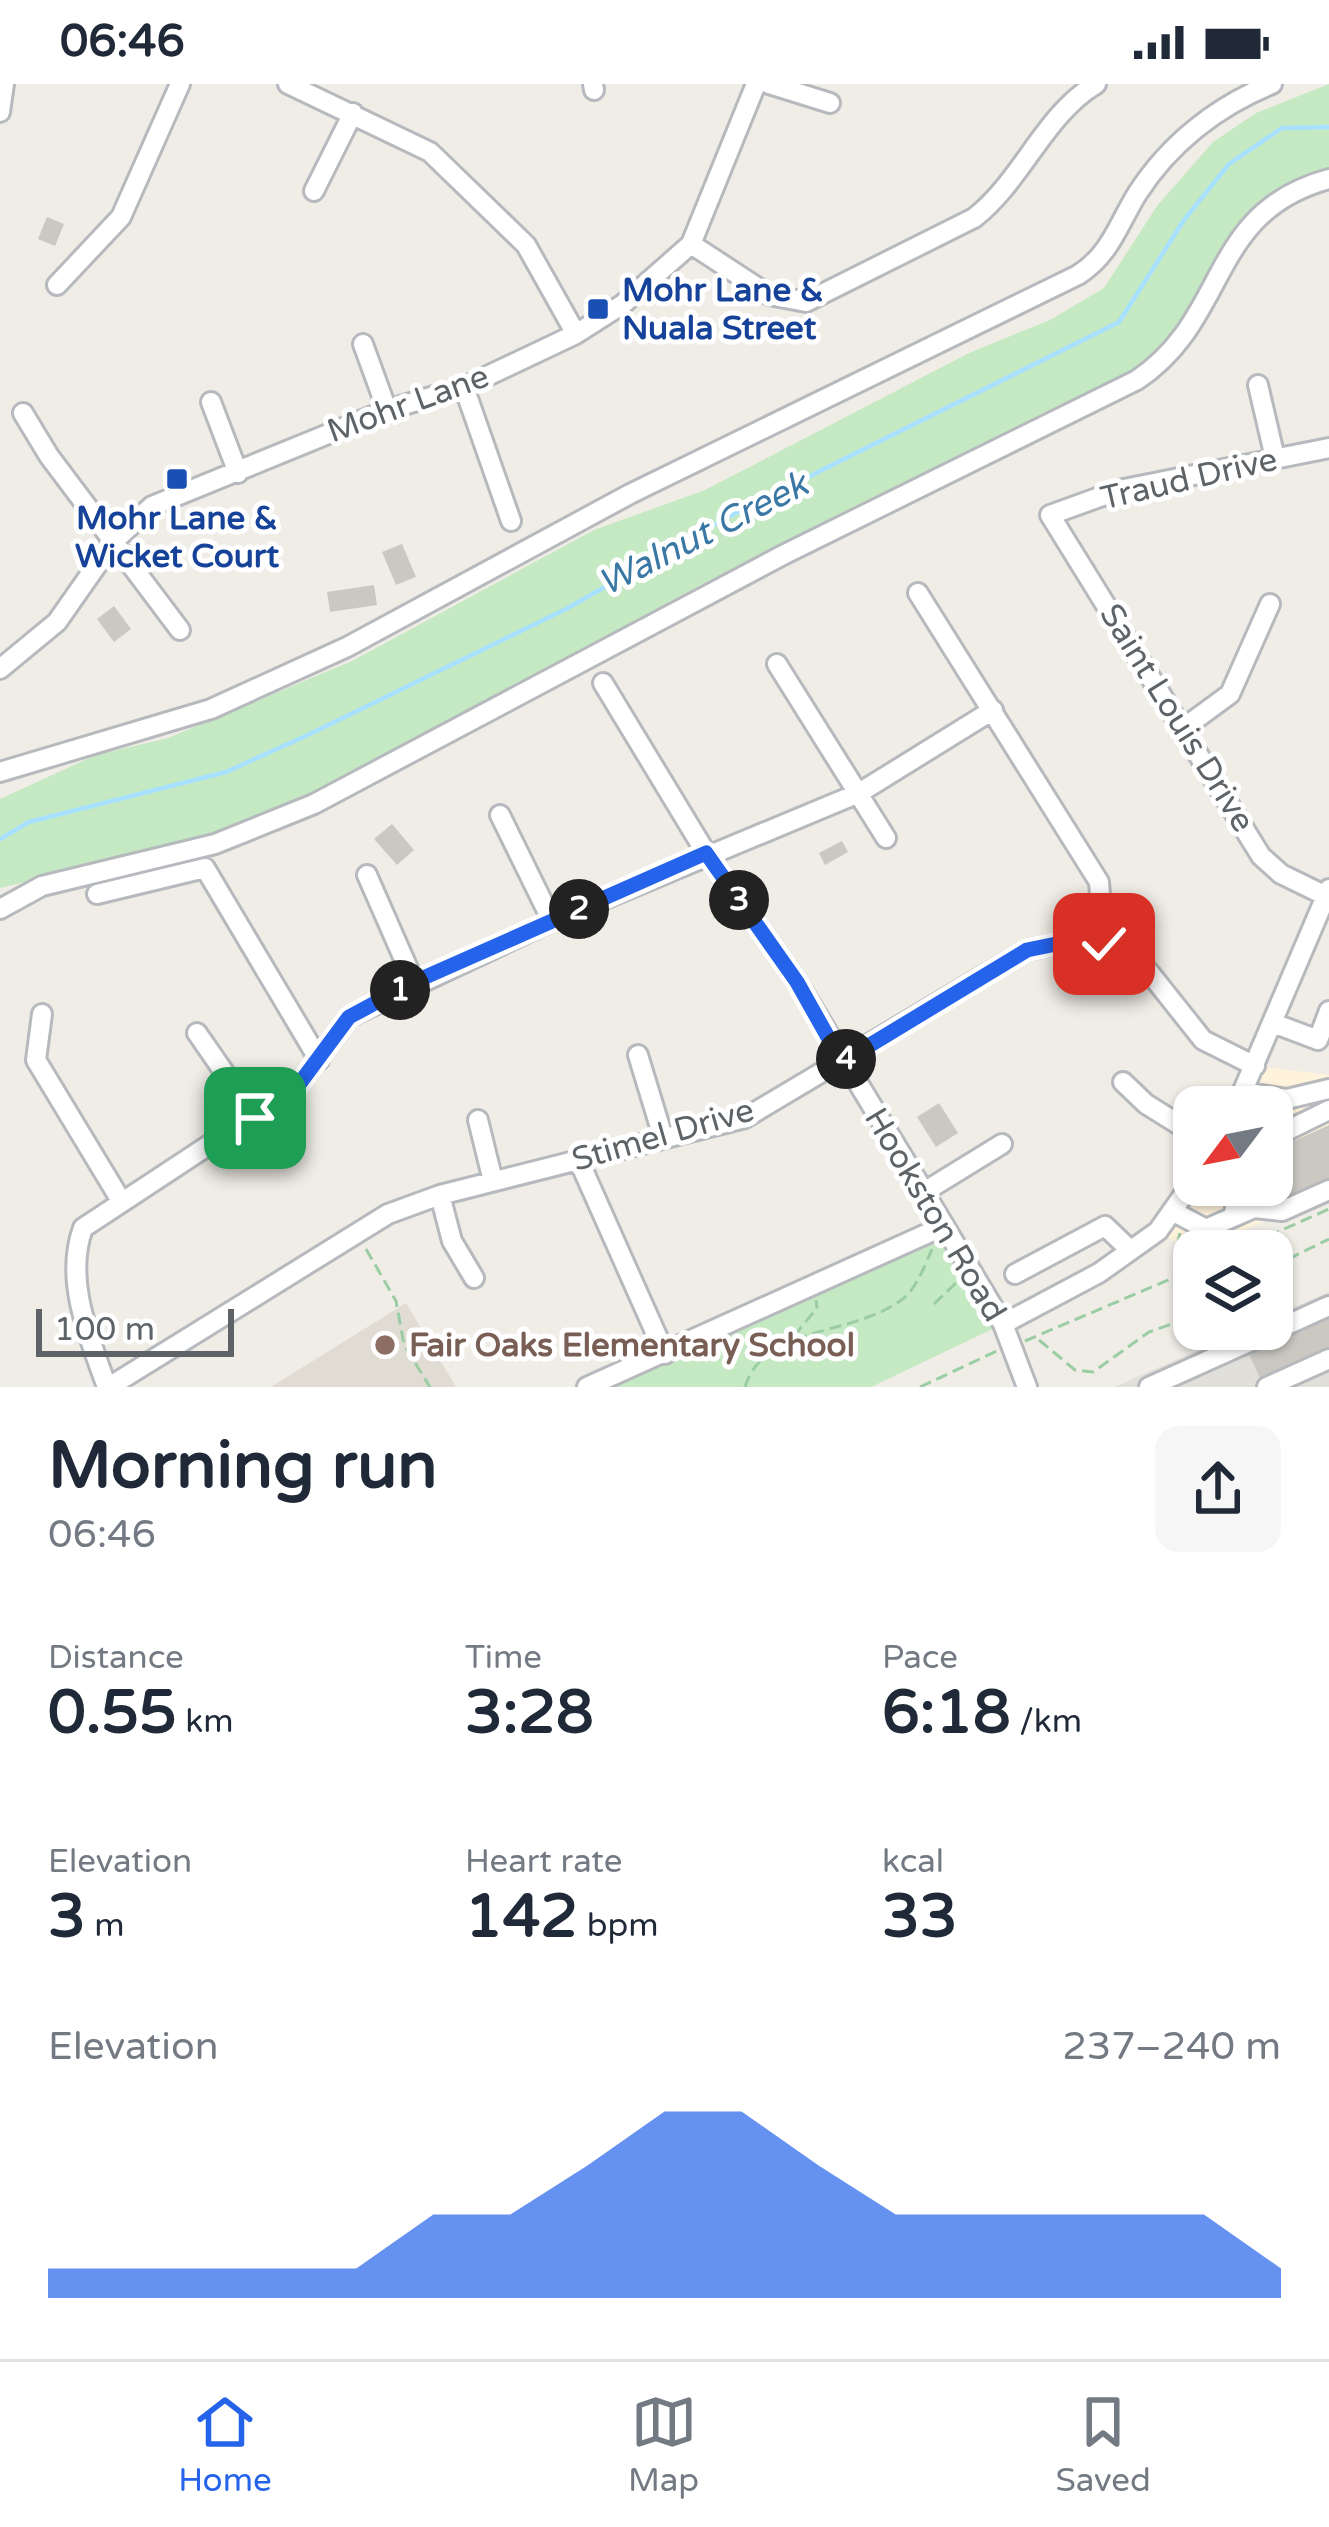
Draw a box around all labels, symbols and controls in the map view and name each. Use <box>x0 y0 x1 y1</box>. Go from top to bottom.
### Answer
text: 06:46 <box>60 15 185 69</box>
place label: Mohr Lane & Nuala Street <box>622 271 824 348</box>
marker: Mohr Lane & Nuala Street <box>585 296 611 322</box>
street label: Mohr Lane <box>322 357 494 451</box>
street label: Traud Drive <box>1097 440 1281 518</box>
water label: Walnut Creek <box>591 462 817 605</box>
marker: Mohr Lane & Wicket Court <box>164 466 190 492</box>
place label: Mohr Lane & Wicket Court <box>75 499 279 576</box>
street label: Saint Louis Drive <box>1091 597 1263 839</box>
pin: 3 <box>709 870 769 930</box>
pin: 2 <box>549 879 609 939</box>
text: 3 <box>729 880 749 919</box>
text: 2 <box>569 889 589 928</box>
pin <box>1053 893 1155 995</box>
icon: check <box>1071 911 1137 977</box>
pin: 1 <box>370 960 430 1020</box>
text: 1 <box>390 970 410 1009</box>
pin: 4 <box>816 1029 876 1089</box>
text: 4 <box>836 1039 856 1078</box>
pin <box>204 1067 306 1169</box>
icon: arrive <box>222 1085 288 1151</box>
north arrow <box>1173 1086 1293 1206</box>
map controls <box>1173 1086 1293 1350</box>
street label: Stimel Drive <box>568 1090 758 1180</box>
street label: Hookston Road <box>856 1101 1014 1329</box>
button: layers <box>1173 1230 1293 1350</box>
scale bar <box>36 1303 234 1356</box>
text: 100 m <box>54 1310 155 1349</box>
place label: Fair Oaks Elementary School <box>409 1326 855 1365</box>
marker: Fair Oaks Elementary School <box>372 1332 398 1358</box>
text: Morning run <box>48 1426 438 1506</box>
button: share <box>1155 1426 1281 1552</box>
text: 06:46 <box>48 1511 156 1558</box>
text: Distance <box>48 1638 184 1677</box>
text: Time <box>465 1638 542 1677</box>
text: Pace <box>882 1638 958 1677</box>
text: 0.55 <box>48 1677 177 1749</box>
text: 3:28 <box>465 1677 594 1749</box>
text: 6:18 <box>882 1677 1011 1749</box>
text: km <box>177 1702 234 1741</box>
text: /km <box>1011 1702 1082 1741</box>
text: Elevation <box>48 1842 192 1881</box>
text: Heart rate <box>465 1842 622 1881</box>
text: kcal <box>882 1842 944 1881</box>
text: 3 <box>48 1881 86 1953</box>
text: 142 <box>465 1881 578 1953</box>
text: 33 <box>882 1881 957 1953</box>
text: m <box>86 1906 125 1945</box>
text: bpm <box>578 1906 659 1945</box>
text: Elevation <box>48 2023 218 2070</box>
text: 237–240 m <box>1062 2023 1281 2070</box>
tab: Home <box>178 2389 272 2500</box>
tab: Map <box>628 2389 699 2500</box>
tab: Saved <box>1055 2389 1151 2500</box>

